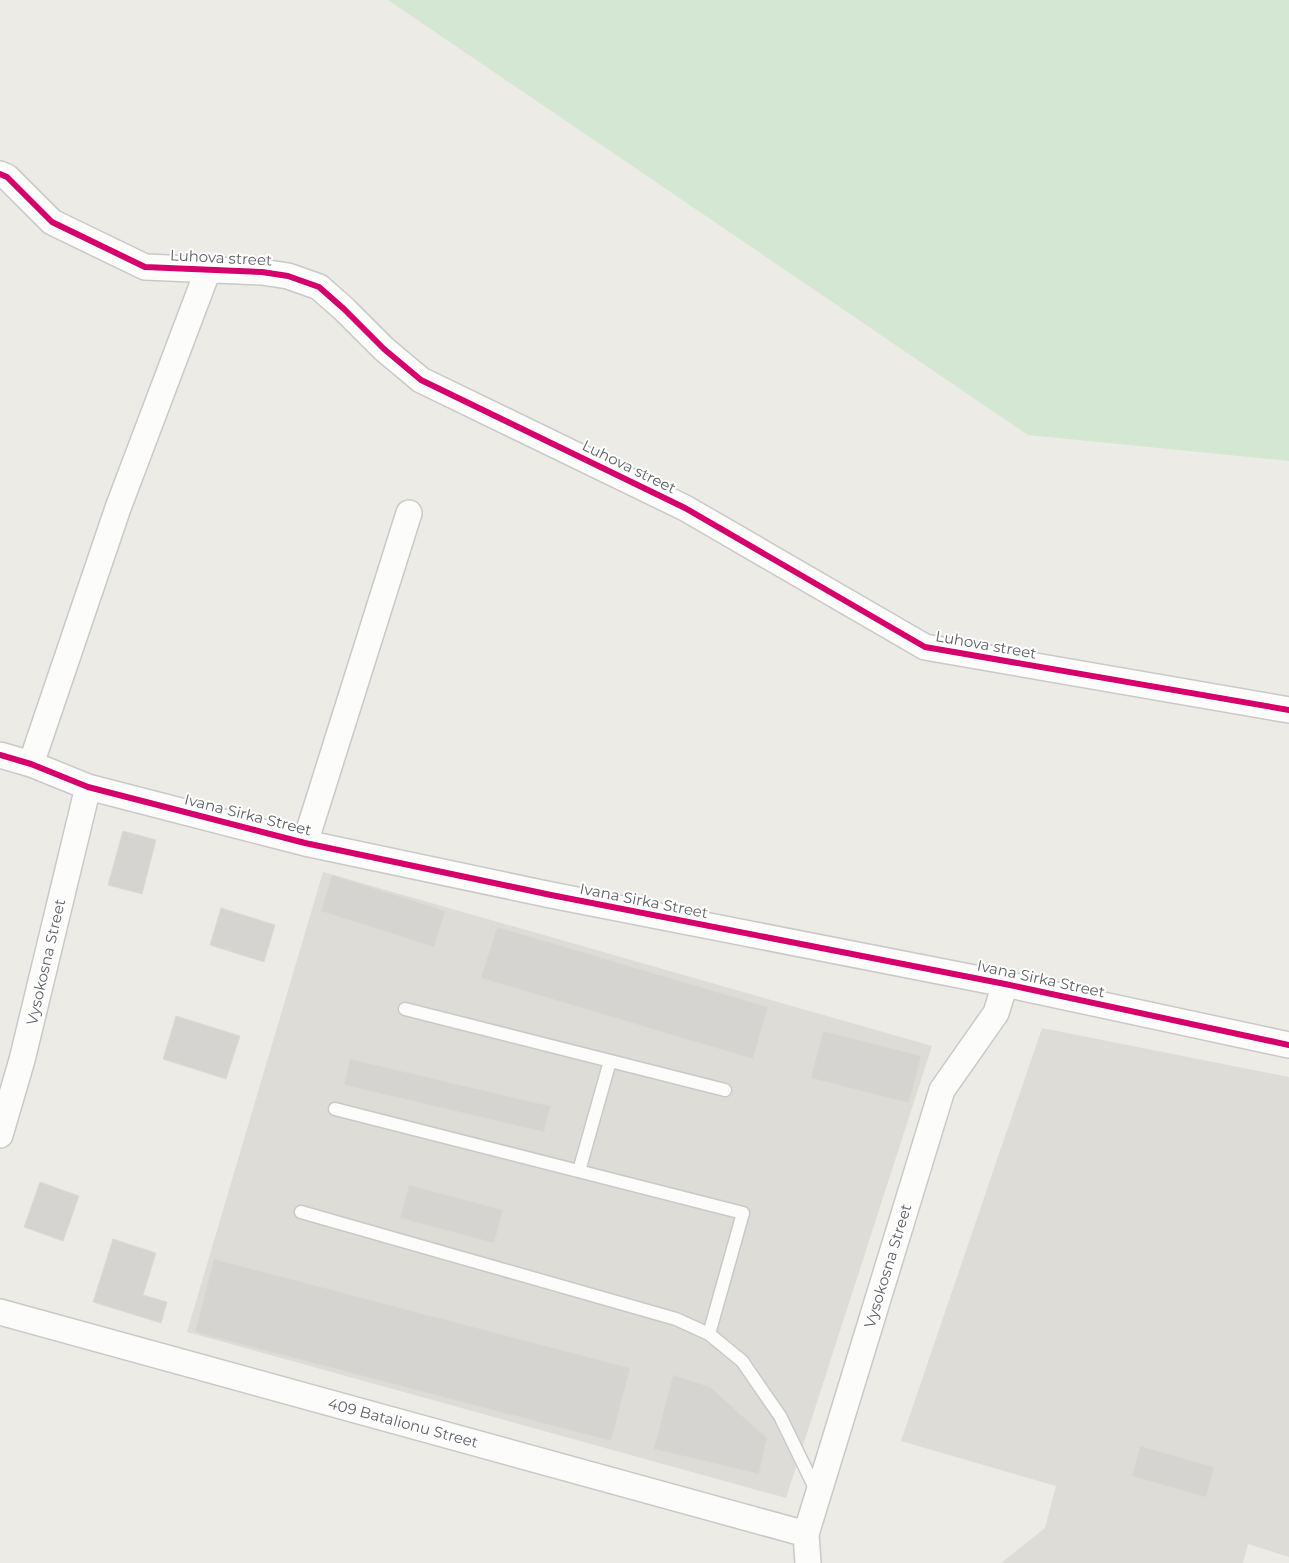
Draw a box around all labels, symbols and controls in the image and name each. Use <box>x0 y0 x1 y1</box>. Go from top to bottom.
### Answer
street label: Luhova street <box>170 245 273 270</box>
street label: Luhova street <box>579 436 679 497</box>
street label: Luhova street <box>934 626 1038 663</box>
street label: Ivana Sirka Street <box>183 790 314 839</box>
street label: Ivana Sirka Street <box>578 879 710 922</box>
street label: Vysokosna Street <box>22 897 69 1027</box>
street label: Ivana Sirka Street <box>975 956 1107 1001</box>
street label: Vysokosna Street <box>860 1201 915 1330</box>
street label: 409 Batalionu Street <box>326 1393 480 1452</box>

